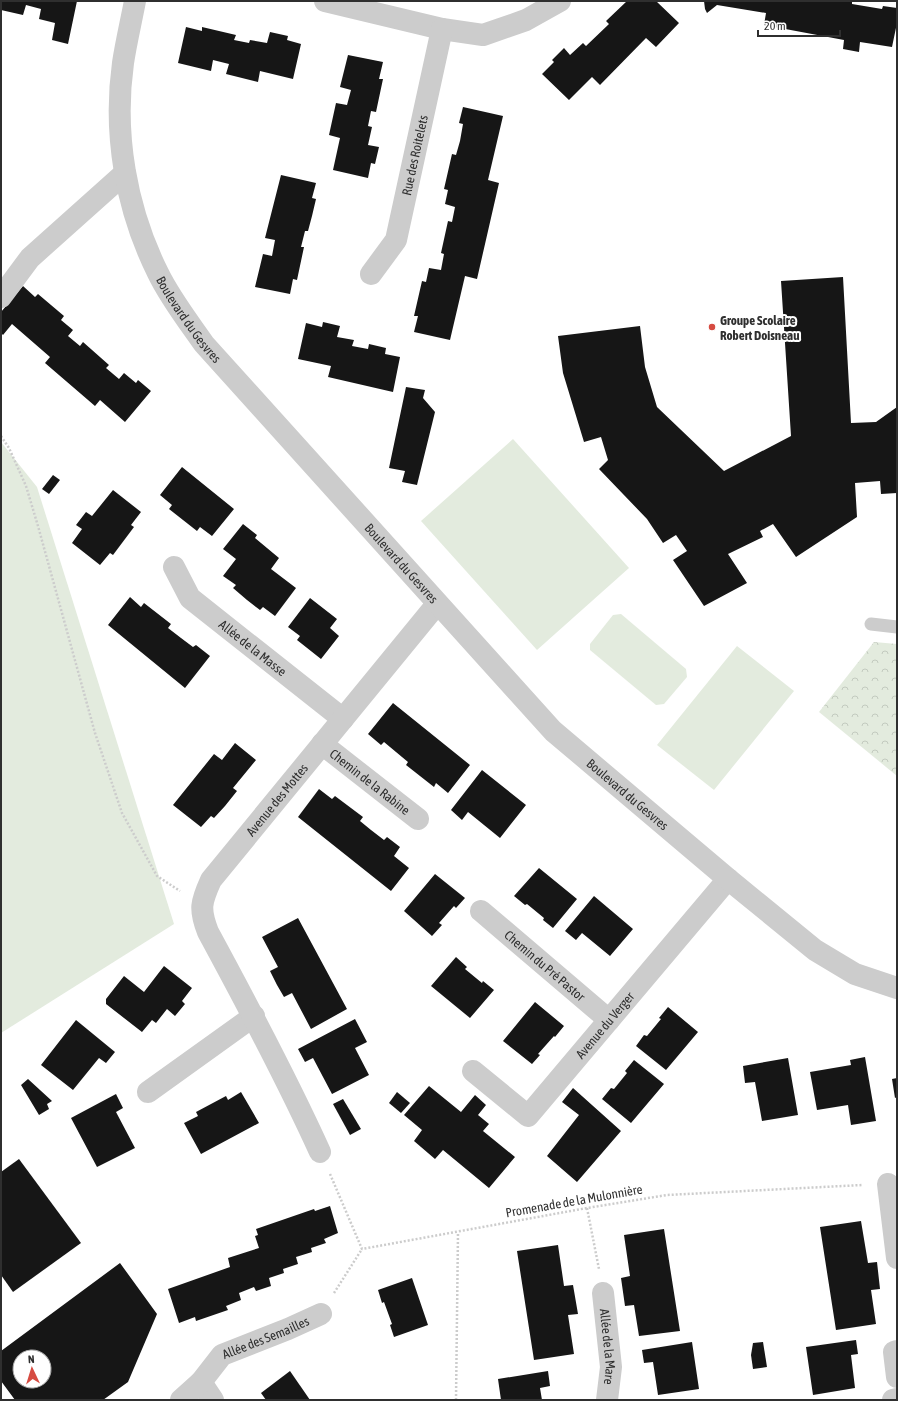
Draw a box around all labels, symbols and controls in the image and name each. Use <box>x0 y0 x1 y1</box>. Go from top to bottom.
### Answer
scale bar <box>758 12 840 38</box>
text: 20 m <box>764 19 786 33</box>
street label: Rue des Roitelets <box>398 113 431 197</box>
street label: Boulevard du Gesvres <box>153 274 225 366</box>
place label: Groupe Scolaire Robert Doisneau <box>720 313 799 343</box>
marker: Groupe Scolaire Robert Doisneau <box>707 322 717 332</box>
street label: Boulevard du Gesvres <box>362 520 442 606</box>
street label: Allée de la Masse <box>216 616 290 679</box>
street label: Chemin de la Rabine <box>327 746 413 818</box>
street label: Boulevard du Gesvres <box>584 756 672 833</box>
street label: Avenue des Mottes <box>243 760 311 839</box>
street label: Chemin du Pré Pastor <box>502 927 588 1004</box>
street label: Avenue du Verger <box>572 989 637 1061</box>
street label: Promenade de la Mulonnière <box>504 1182 644 1220</box>
street label: Allée de la Mare <box>597 1308 619 1386</box>
street label: Allée des Semailles <box>220 1313 312 1362</box>
north arrow <box>12 1349 52 1389</box>
text: N <box>28 1353 35 1365</box>

